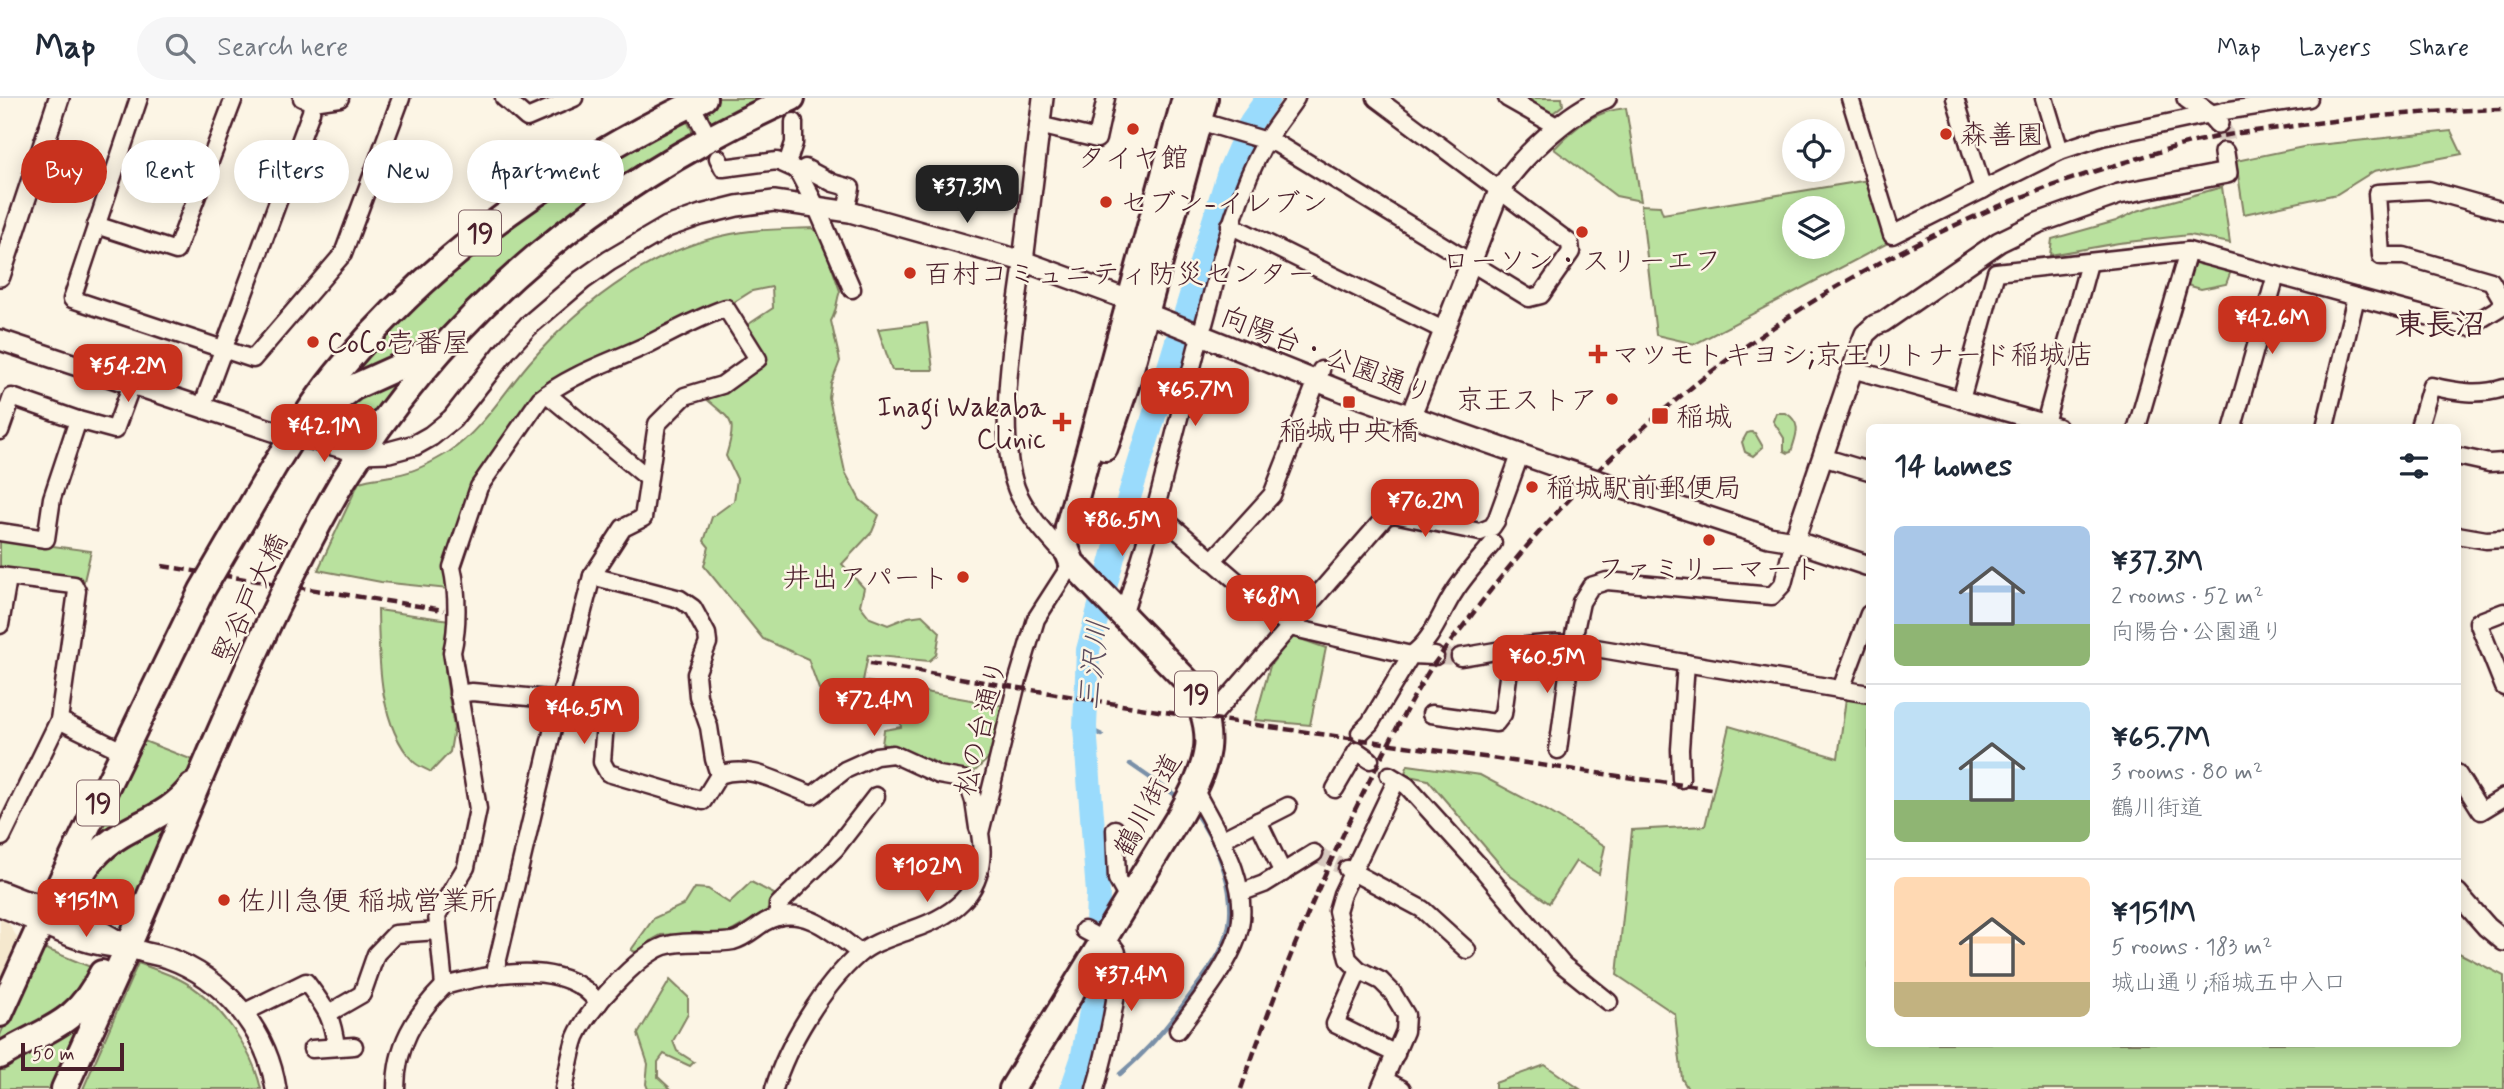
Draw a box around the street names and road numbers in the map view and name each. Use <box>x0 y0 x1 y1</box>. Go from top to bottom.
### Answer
road number: 19 <box>459 210 501 256</box>
street label: 向陽台・公園通り <box>1215 299 1437 414</box>
street label: 竪谷戸大橋 <box>205 528 298 670</box>
street label: 松の台通り <box>948 655 1017 800</box>
road number: 19 <box>1175 672 1217 716</box>
street label: 鶴川街道 <box>1107 747 1192 863</box>
road number: 19 <box>77 780 119 825</box>

